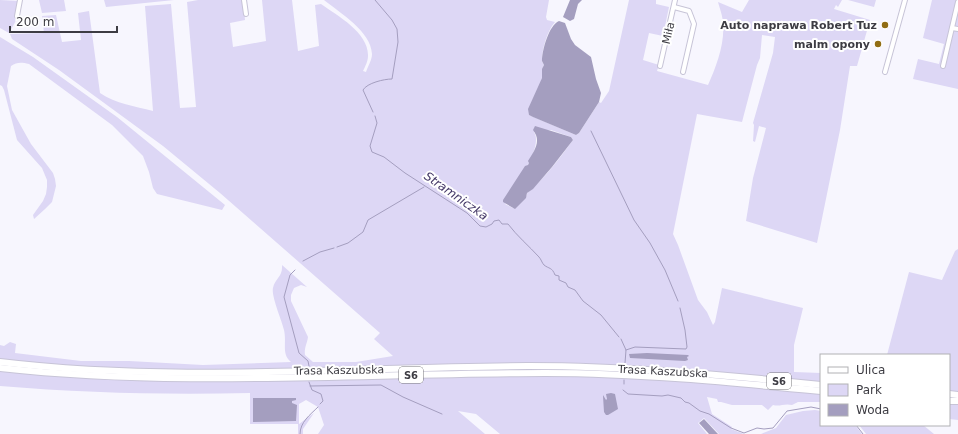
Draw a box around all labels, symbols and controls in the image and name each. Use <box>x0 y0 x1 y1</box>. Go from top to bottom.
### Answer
scale bar <box>10 8 117 34</box>
text: 200 m <box>16 15 54 29</box>
place label: Auto naprawa Robert Tuz <box>720 19 877 32</box>
marker: Auto naprawa Robert Tuz <box>880 20 890 30</box>
street label: Miła <box>660 21 677 45</box>
place label: malm opony <box>794 38 870 51</box>
marker: malm opony <box>873 39 883 49</box>
water label: Stramniczka <box>421 169 491 223</box>
legend <box>820 354 950 426</box>
street label: Trasa Kaszubska <box>293 363 384 378</box>
street label: Trasa Kaszubska <box>617 363 708 380</box>
text: Ulica <box>856 363 885 377</box>
road number: S6 <box>399 367 423 383</box>
road number: S6 <box>767 373 791 389</box>
text: Park <box>856 383 882 397</box>
text: Woda <box>856 403 889 417</box>

